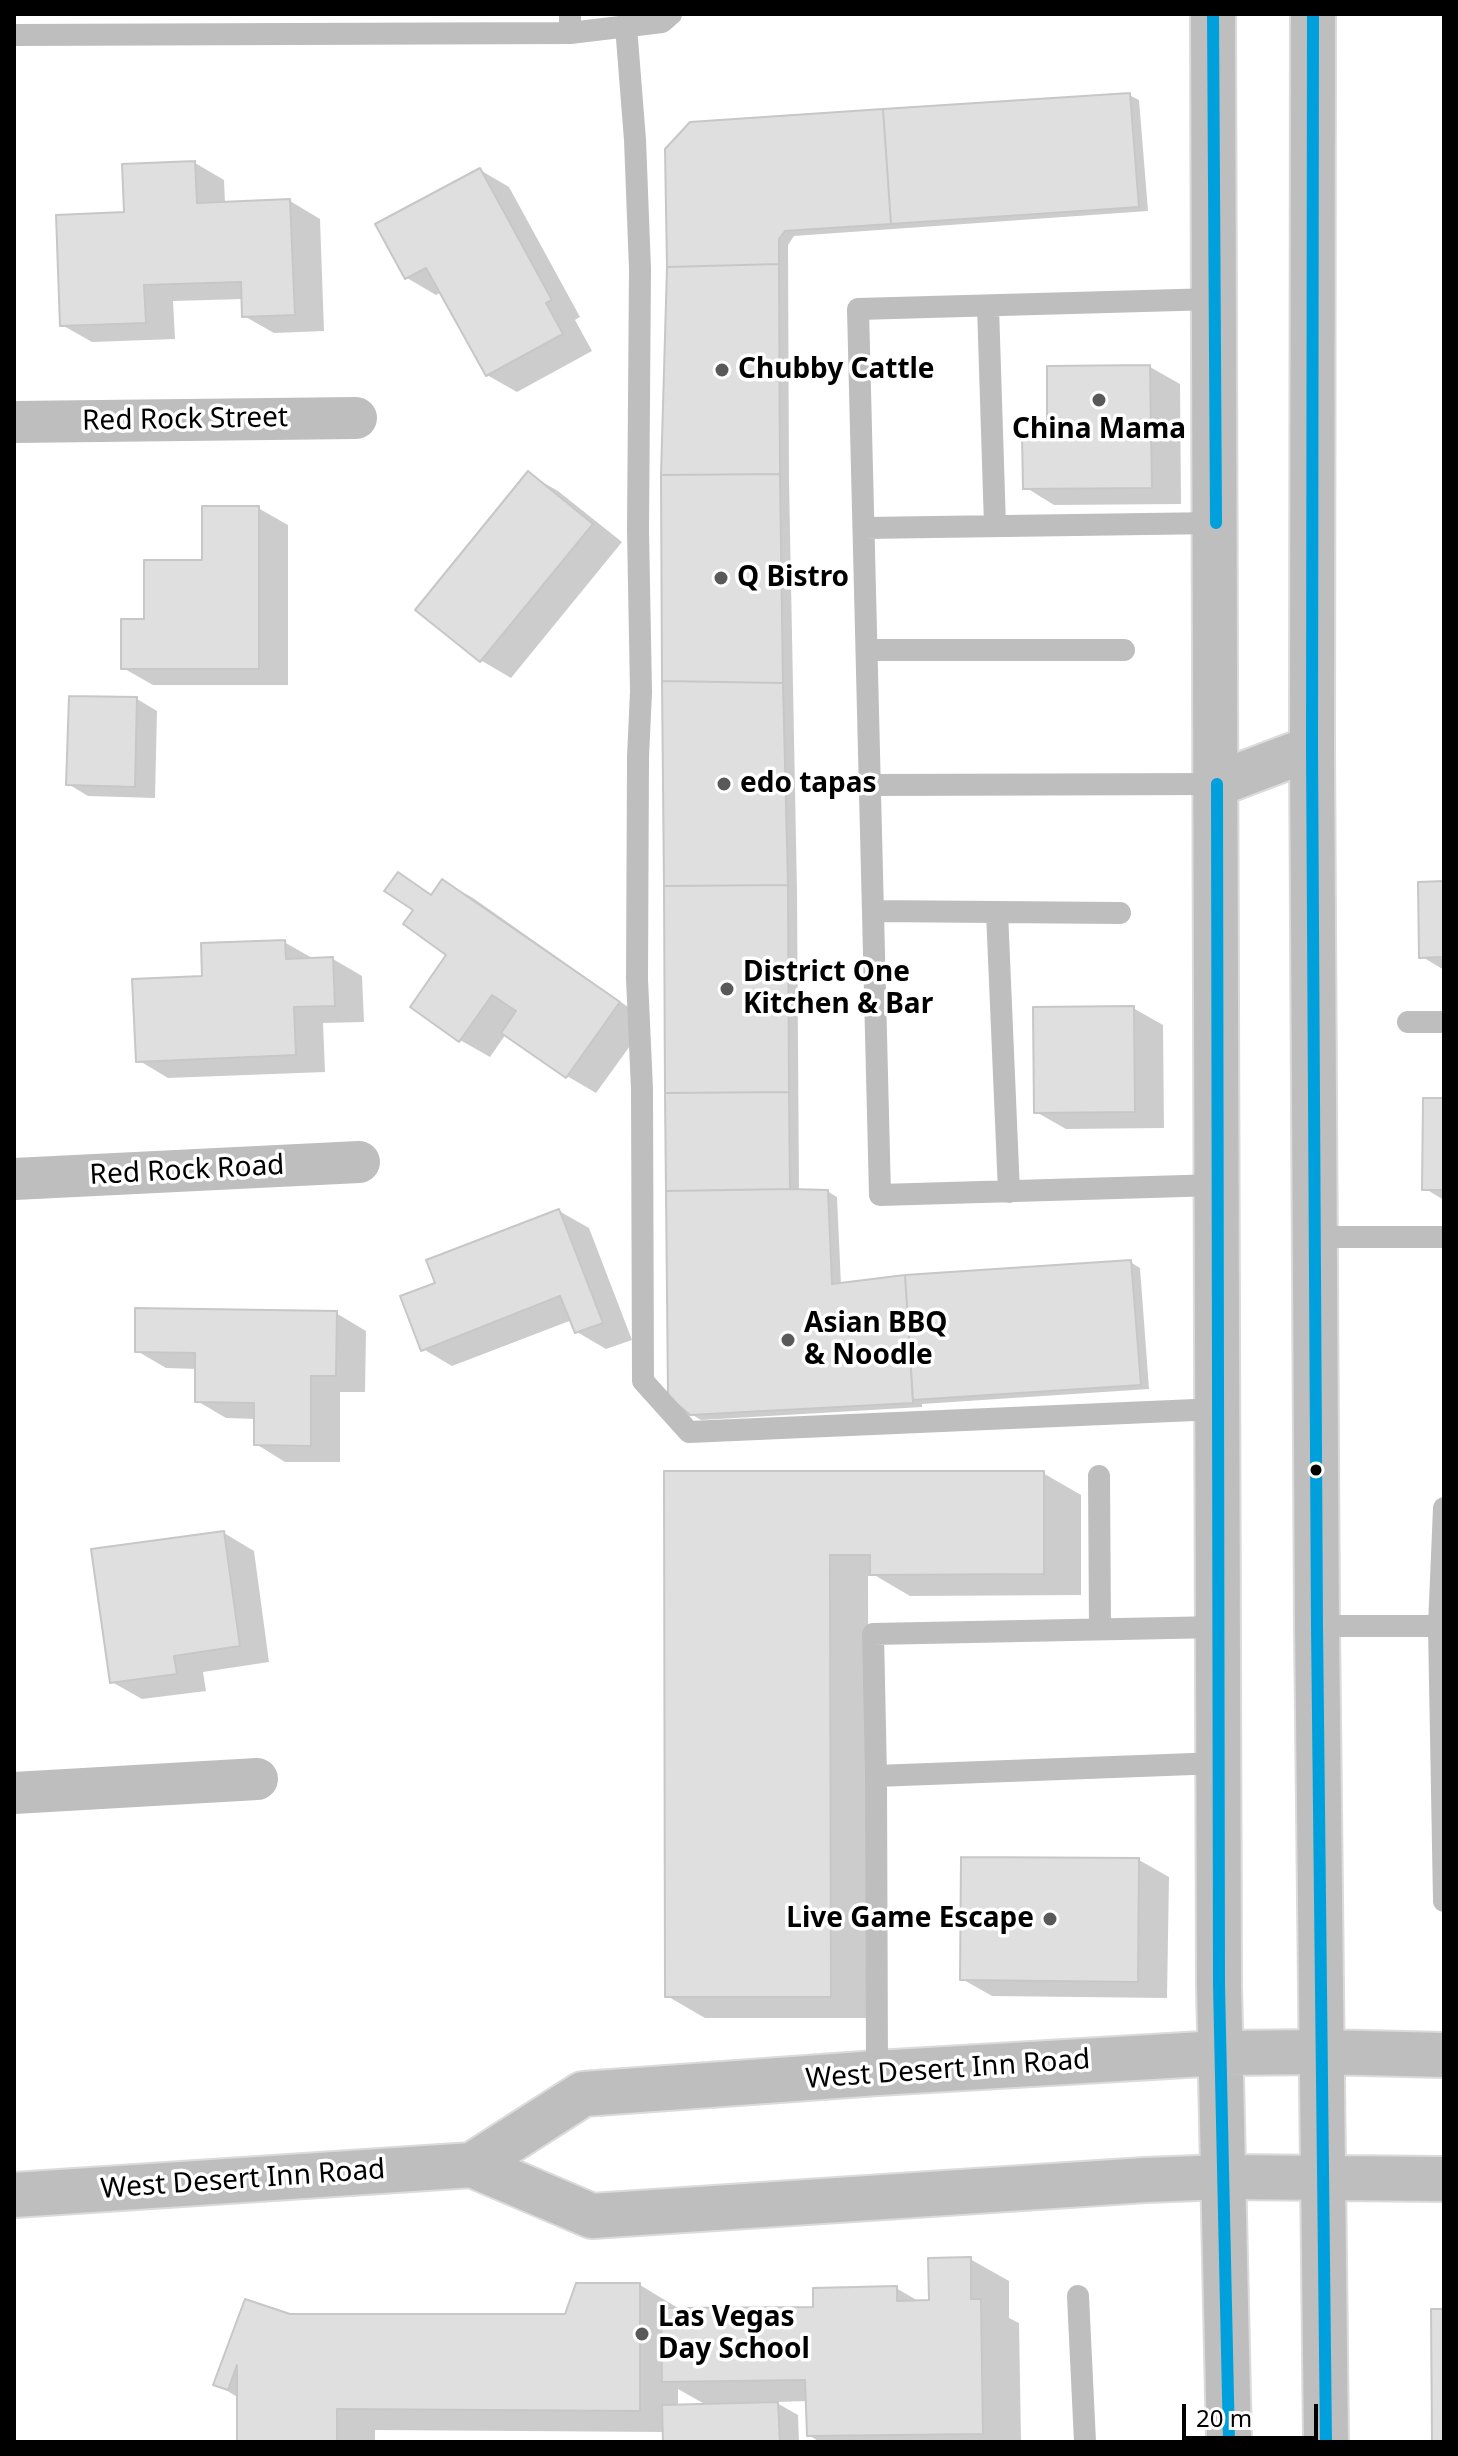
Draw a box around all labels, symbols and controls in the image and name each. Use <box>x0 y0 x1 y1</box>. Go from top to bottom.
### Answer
place label: Chubby Cattle <box>738 353 935 387</box>
marker: Chubby Cattle <box>713 361 731 379</box>
marker: China Mama <box>1090 391 1108 409</box>
street label: Red Rock Street <box>82 401 288 439</box>
place label: China Mama <box>1012 413 1186 447</box>
place label: Q Bistro <box>737 561 849 595</box>
marker: Q Bistro <box>712 569 730 587</box>
place label: edo tapas <box>740 767 877 801</box>
marker: edo tapas <box>715 775 733 793</box>
place label: District One Kitchen & Bar <box>743 956 933 1022</box>
marker: District One Kitchen & Bar <box>718 980 736 998</box>
street label: Red Rock Road <box>89 1149 285 1193</box>
place label: Asian BBQ & Noodle <box>804 1307 947 1373</box>
marker: Asian BBQ & Noodle <box>779 1331 797 1349</box>
unlabelled marker <box>1308 1462 1324 1478</box>
place label: Live Game Escape <box>786 1902 1034 1936</box>
marker: Live Game Escape <box>1041 1910 1059 1928</box>
street label: West Desert Inn Road <box>805 2043 1091 2097</box>
street label: West Desert Inn Road <box>100 2153 386 2207</box>
place label: Las Vegas Day School <box>658 2301 810 2367</box>
marker: Las Vegas Day School <box>633 2325 651 2343</box>
scale bar <box>1186 2388 1322 2438</box>
text: 20 m <box>1196 2401 1252 2434</box>

